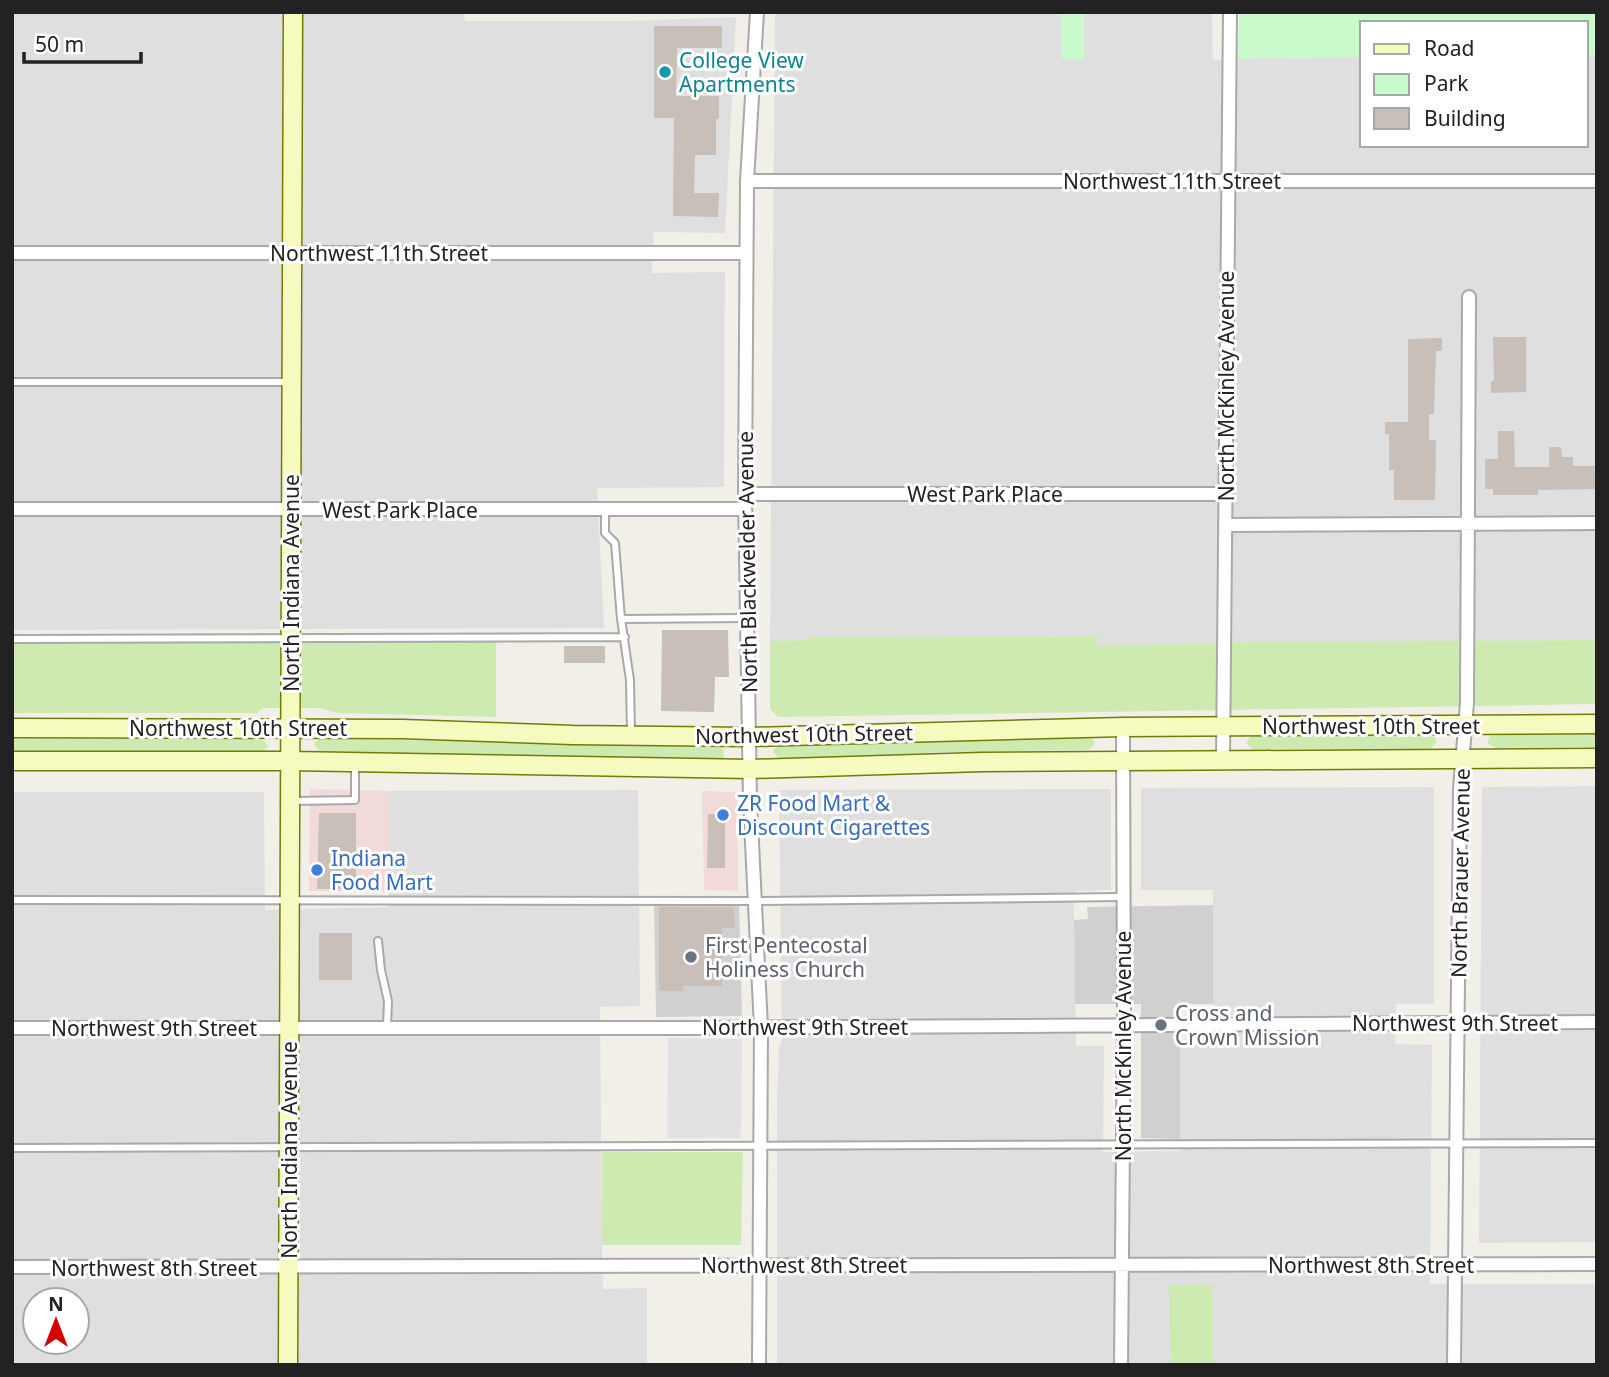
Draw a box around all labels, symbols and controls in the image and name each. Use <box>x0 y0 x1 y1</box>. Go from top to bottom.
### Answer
scale bar <box>24 21 142 65</box>
legend <box>1360 21 1588 147</box>
text: 50 m <box>35 30 84 58</box>
text: Road <box>1424 34 1474 62</box>
place label: College View Apartments <box>679 46 804 98</box>
marker: College View Apartments <box>657 64 673 80</box>
text: Park <box>1424 69 1469 97</box>
text: Building <box>1424 104 1506 132</box>
street label: Northwest 11th Street <box>1063 167 1281 195</box>
street label: Northwest 11th Street <box>270 239 488 267</box>
street label: North McKinley Avenue <box>1212 271 1240 501</box>
street label: North Blackwelder Avenue <box>731 431 763 693</box>
street label: North Indiana Avenue <box>277 474 305 692</box>
street label: West Park Place <box>907 480 1063 508</box>
street label: West Park Place <box>322 496 478 524</box>
street label: Northwest 10th Street <box>1262 712 1480 740</box>
street label: Northwest 10th Street <box>129 714 347 742</box>
street label: Northwest 10th Street <box>695 718 914 750</box>
street label: North Brauer Avenue <box>1444 768 1476 978</box>
place label: ZR Food Mart & Discount Cigarettes <box>737 789 930 841</box>
marker: ZR Food Mart & Discount Cigarettes <box>715 807 731 823</box>
place label: Indiana Food Mart <box>331 844 433 896</box>
marker: Indiana Food Mart <box>309 862 325 878</box>
place label: First Pentecostal Holiness Church <box>705 931 868 983</box>
street label: North McKinley Avenue <box>1109 931 1137 1161</box>
marker: First Pentecostal Holiness Church <box>683 949 699 965</box>
place label: Cross and Crown Mission <box>1175 999 1319 1051</box>
street label: Northwest 9th Street <box>1352 1009 1558 1037</box>
street label: Northwest 9th Street <box>702 1013 908 1041</box>
street label: Northwest 9th Street <box>51 1014 257 1042</box>
marker: Cross and Crown Mission <box>1153 1017 1169 1033</box>
street label: North Indiana Avenue <box>275 1041 303 1259</box>
street label: Northwest 8th Street <box>701 1251 907 1279</box>
street label: Northwest 8th Street <box>1268 1251 1474 1279</box>
street label: Northwest 8th Street <box>51 1254 257 1282</box>
north arrow <box>21 1286 91 1356</box>
text: N <box>48 1291 64 1317</box>

